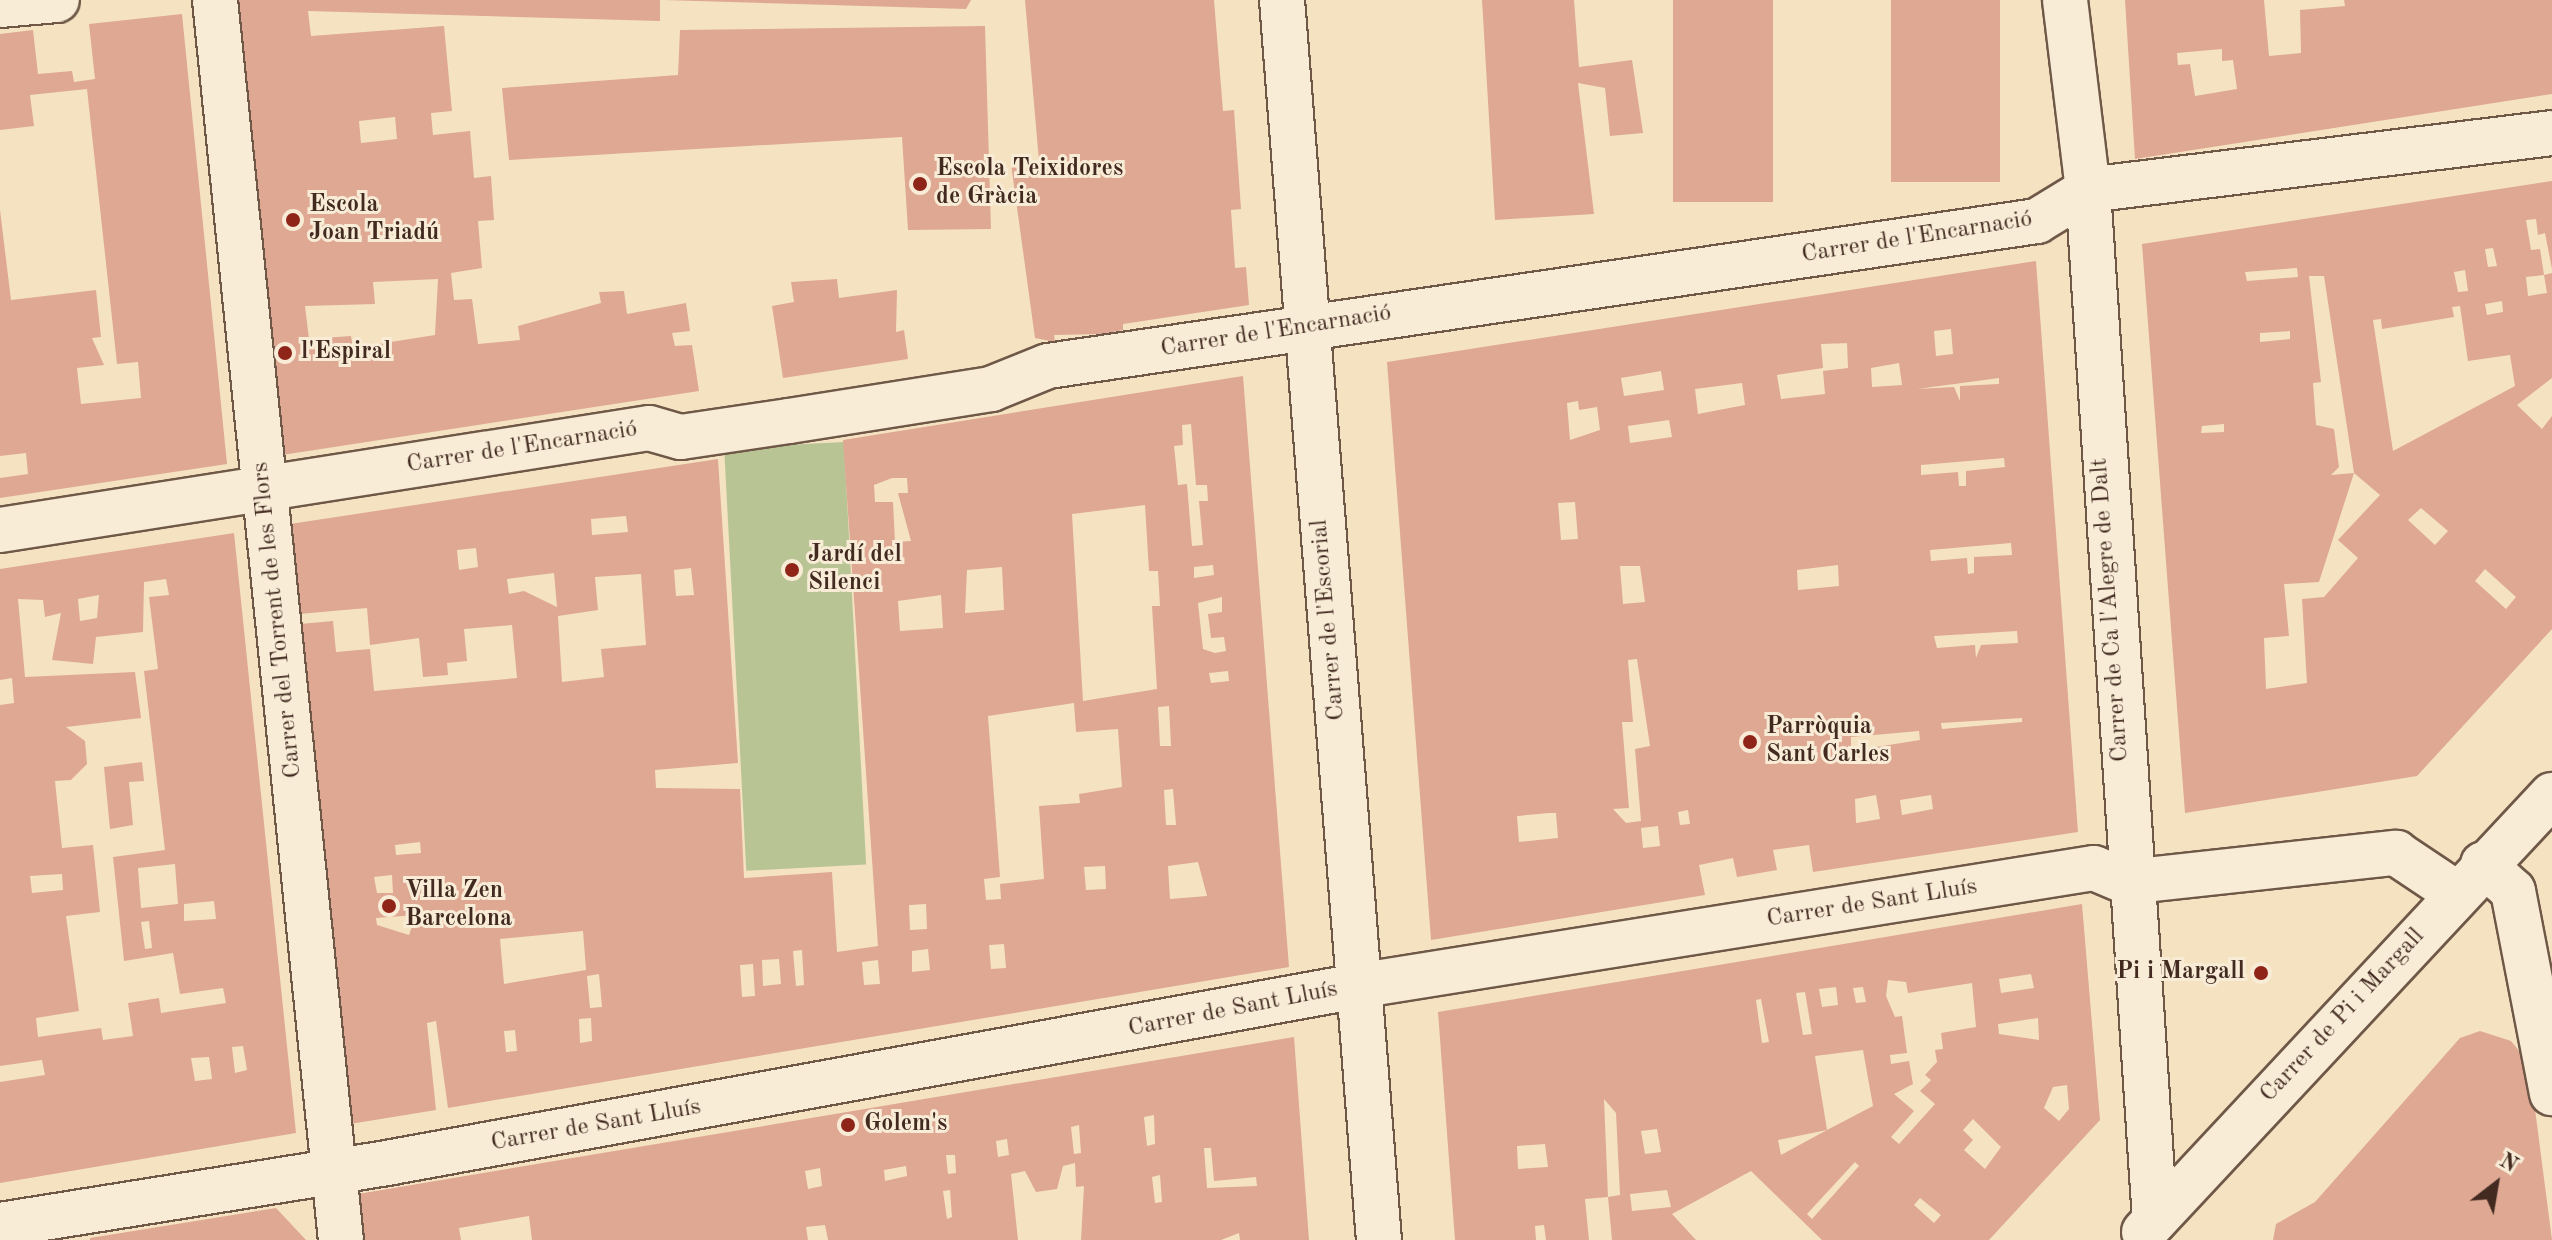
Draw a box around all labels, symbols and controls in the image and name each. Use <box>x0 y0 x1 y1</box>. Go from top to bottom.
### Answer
place label: Escola Teixidores de Gràcia <box>936 156 1123 212</box>
marker: Escola Teixidores de Gràcia <box>911 175 929 193</box>
place label: Escola Joan Triadú <box>309 192 439 248</box>
street label: Carrer de l'Encarnació <box>1800 206 2034 270</box>
marker: Escola Joan Triadú <box>284 211 302 229</box>
street label: Carrer de l'Encarnació <box>1159 300 1393 364</box>
place label: l'Espiral <box>301 339 391 367</box>
marker: l'Espiral <box>276 344 294 362</box>
street label: Carrer de l'Encarnació <box>405 416 639 480</box>
street label: Carrer de Ca l'Alegre de Dalt <box>2086 457 2136 763</box>
street label: Carrer del Torrent de les Flors <box>247 460 309 780</box>
street label: Carrer de l'Escorial <box>1306 518 1352 722</box>
place label: Jardí del Silenci <box>808 542 902 598</box>
marker: Jardí del Silenci <box>783 561 801 579</box>
place label: Parròquia Sant Carles <box>1766 714 1889 770</box>
marker: Parròquia Sant Carles <box>1741 733 1759 751</box>
street label: Carrer de Sant Lluís <box>1765 873 1979 935</box>
place label: Villa Zen Barcelona <box>405 878 512 934</box>
marker: Villa Zen Barcelona <box>380 897 398 915</box>
street label: Carrer de Pi i Margall <box>2255 923 2431 1109</box>
place label: Pi i Margall <box>2116 959 2245 987</box>
marker: Pi i Margall <box>2252 964 2270 982</box>
street label: Carrer de Sant Lluís <box>1126 976 1340 1044</box>
street label: Carrer de Sant Lluís <box>489 1093 703 1159</box>
place label: Golem's <box>864 1111 947 1139</box>
marker: Golem's <box>839 1116 857 1134</box>
north arrow <box>2456 1144 2536 1224</box>
text: N <box>2495 1150 2521 1177</box>

